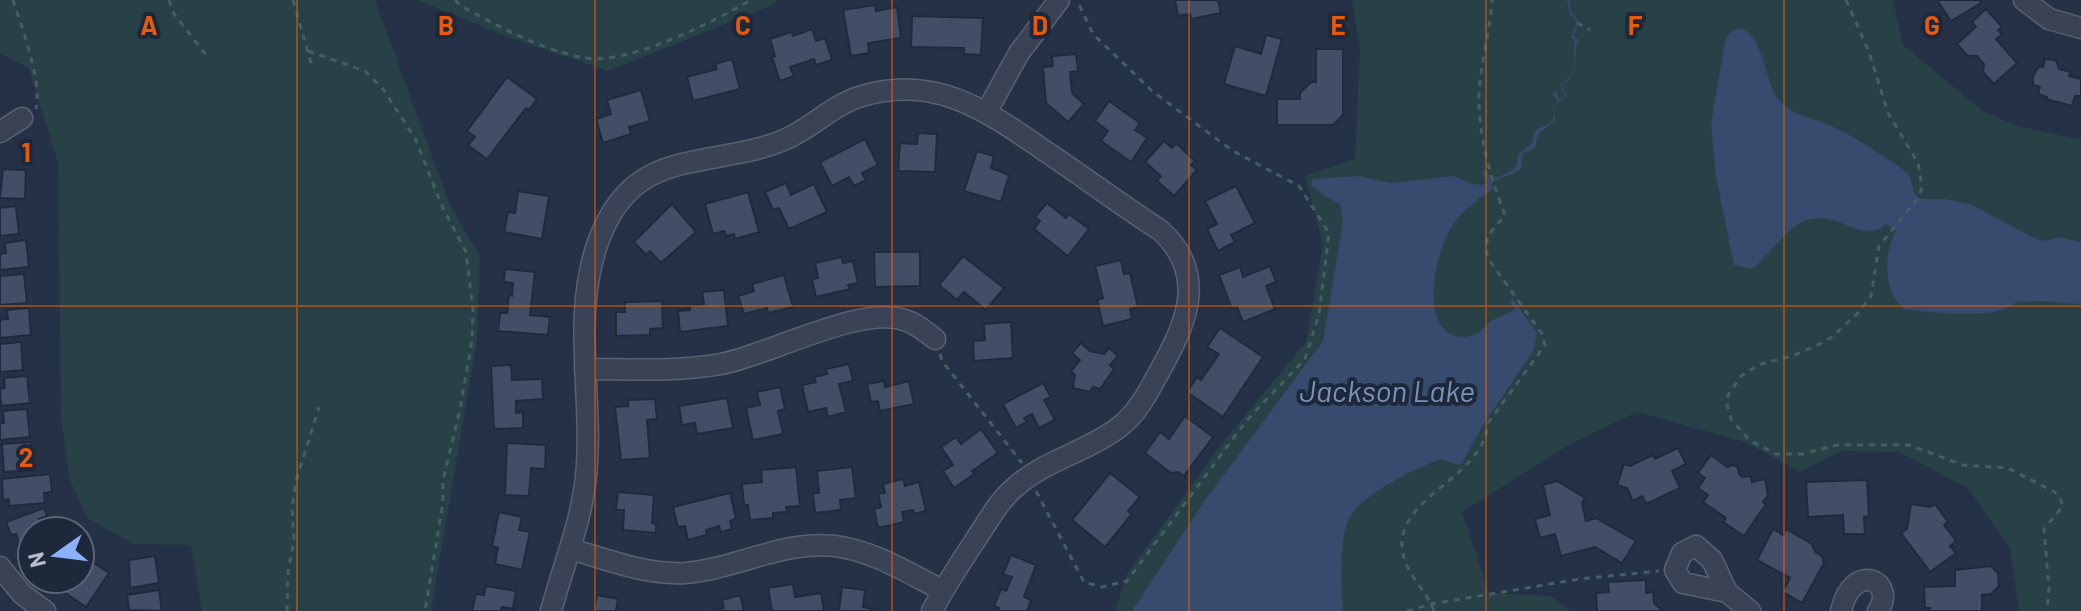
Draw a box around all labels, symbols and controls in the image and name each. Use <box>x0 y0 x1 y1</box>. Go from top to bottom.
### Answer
text: A <box>140 9 158 40</box>
text: B <box>438 9 454 40</box>
text: C <box>735 9 751 40</box>
text: D <box>1032 9 1048 40</box>
text: E <box>1330 9 1346 40</box>
text: F <box>1628 9 1643 40</box>
text: G <box>1924 9 1940 40</box>
text: 1 <box>21 136 31 167</box>
water label: Jackson Lake <box>1299 372 1475 408</box>
text: 2 <box>19 441 33 472</box>
north arrow <box>16 515 96 595</box>
text: N <box>21 550 50 570</box>

